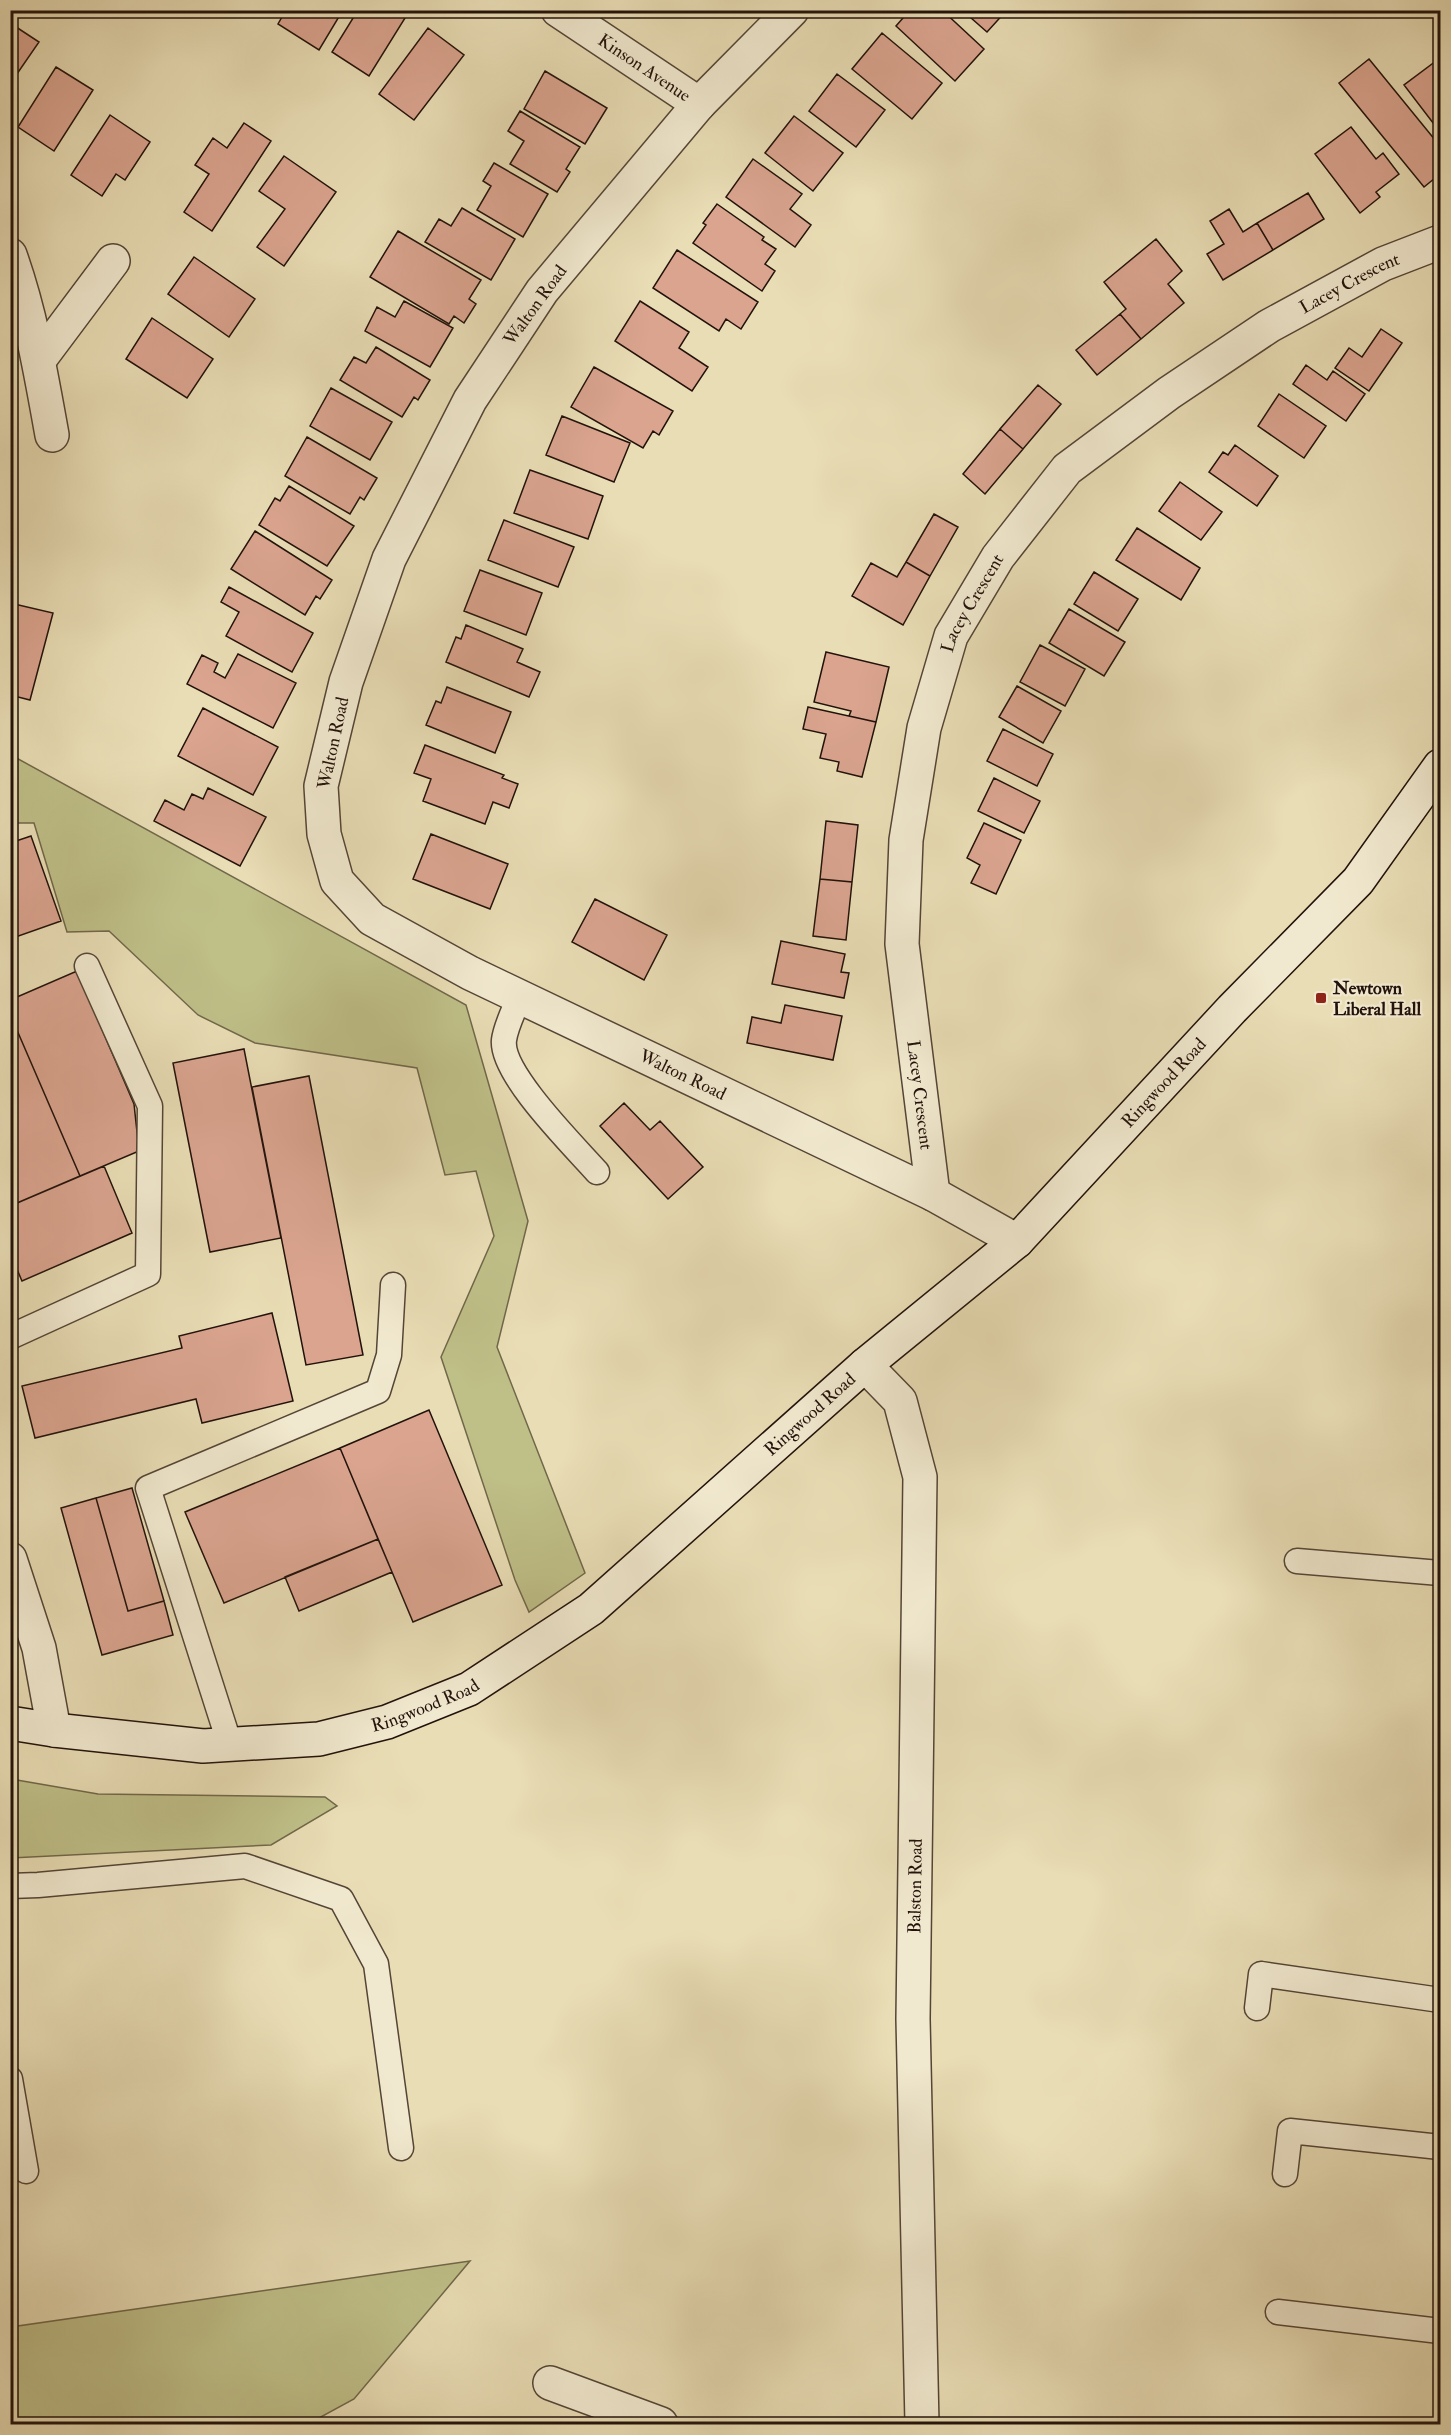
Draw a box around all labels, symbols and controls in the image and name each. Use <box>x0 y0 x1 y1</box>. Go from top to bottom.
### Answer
street label: Kinson Avenue <box>593 29 695 108</box>
street label: Lacey Crescent <box>1296 248 1403 319</box>
street label: Walton Road <box>498 260 572 351</box>
street label: Lacey Crescent <box>936 550 1009 655</box>
street label: Walton Road <box>312 695 355 792</box>
place label: Newtown Liberal Hall <box>1332 977 1421 1021</box>
marker: Newtown Liberal Hall <box>1314 991 1328 1005</box>
street label: Ringwood Road <box>1117 1033 1212 1133</box>
street label: Lacey Crescent <box>901 1039 938 1151</box>
street label: Walton Road <box>634 1044 730 1106</box>
street label: Ringwood Road <box>760 1368 861 1461</box>
street label: Ringwood Road <box>369 1674 484 1738</box>
street label: Balston Road <box>903 1838 928 1934</box>

